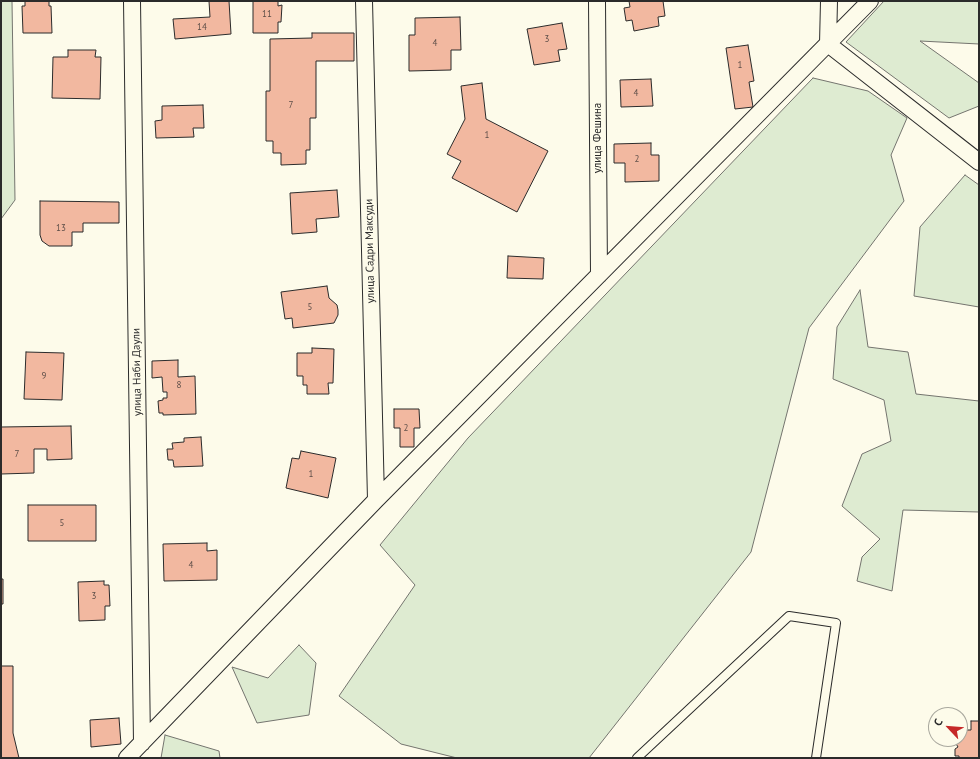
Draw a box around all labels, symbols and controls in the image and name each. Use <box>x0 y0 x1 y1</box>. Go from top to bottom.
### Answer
house number: 11 <box>262 9 272 19</box>
house number: 14 <box>197 22 207 32</box>
house number: 3 <box>545 34 549 44</box>
house number: 4 <box>433 38 437 48</box>
house number: 1 <box>738 60 742 70</box>
house number: 4 <box>634 88 638 98</box>
house number: 7 <box>289 100 293 110</box>
street label: улица Фешина <box>591 103 605 173</box>
house number: 1 <box>485 130 489 140</box>
house number: 2 <box>635 154 639 164</box>
street label: улица Садри Максуди <box>362 199 378 303</box>
house number: 13 <box>56 223 66 233</box>
house number: 5 <box>308 302 312 312</box>
street label: улица Наби Даули <box>130 328 144 416</box>
house number: 9 <box>42 371 46 381</box>
house number: 8 <box>177 380 181 390</box>
house number: 2 <box>404 423 408 433</box>
house number: 7 <box>15 449 19 459</box>
house number: 1 <box>309 469 313 479</box>
house number: 5 <box>60 518 64 528</box>
house number: 4 <box>189 560 193 570</box>
house number: 3 <box>92 591 96 601</box>
north arrow <box>928 707 968 747</box>
text: С <box>930 716 946 728</box>

